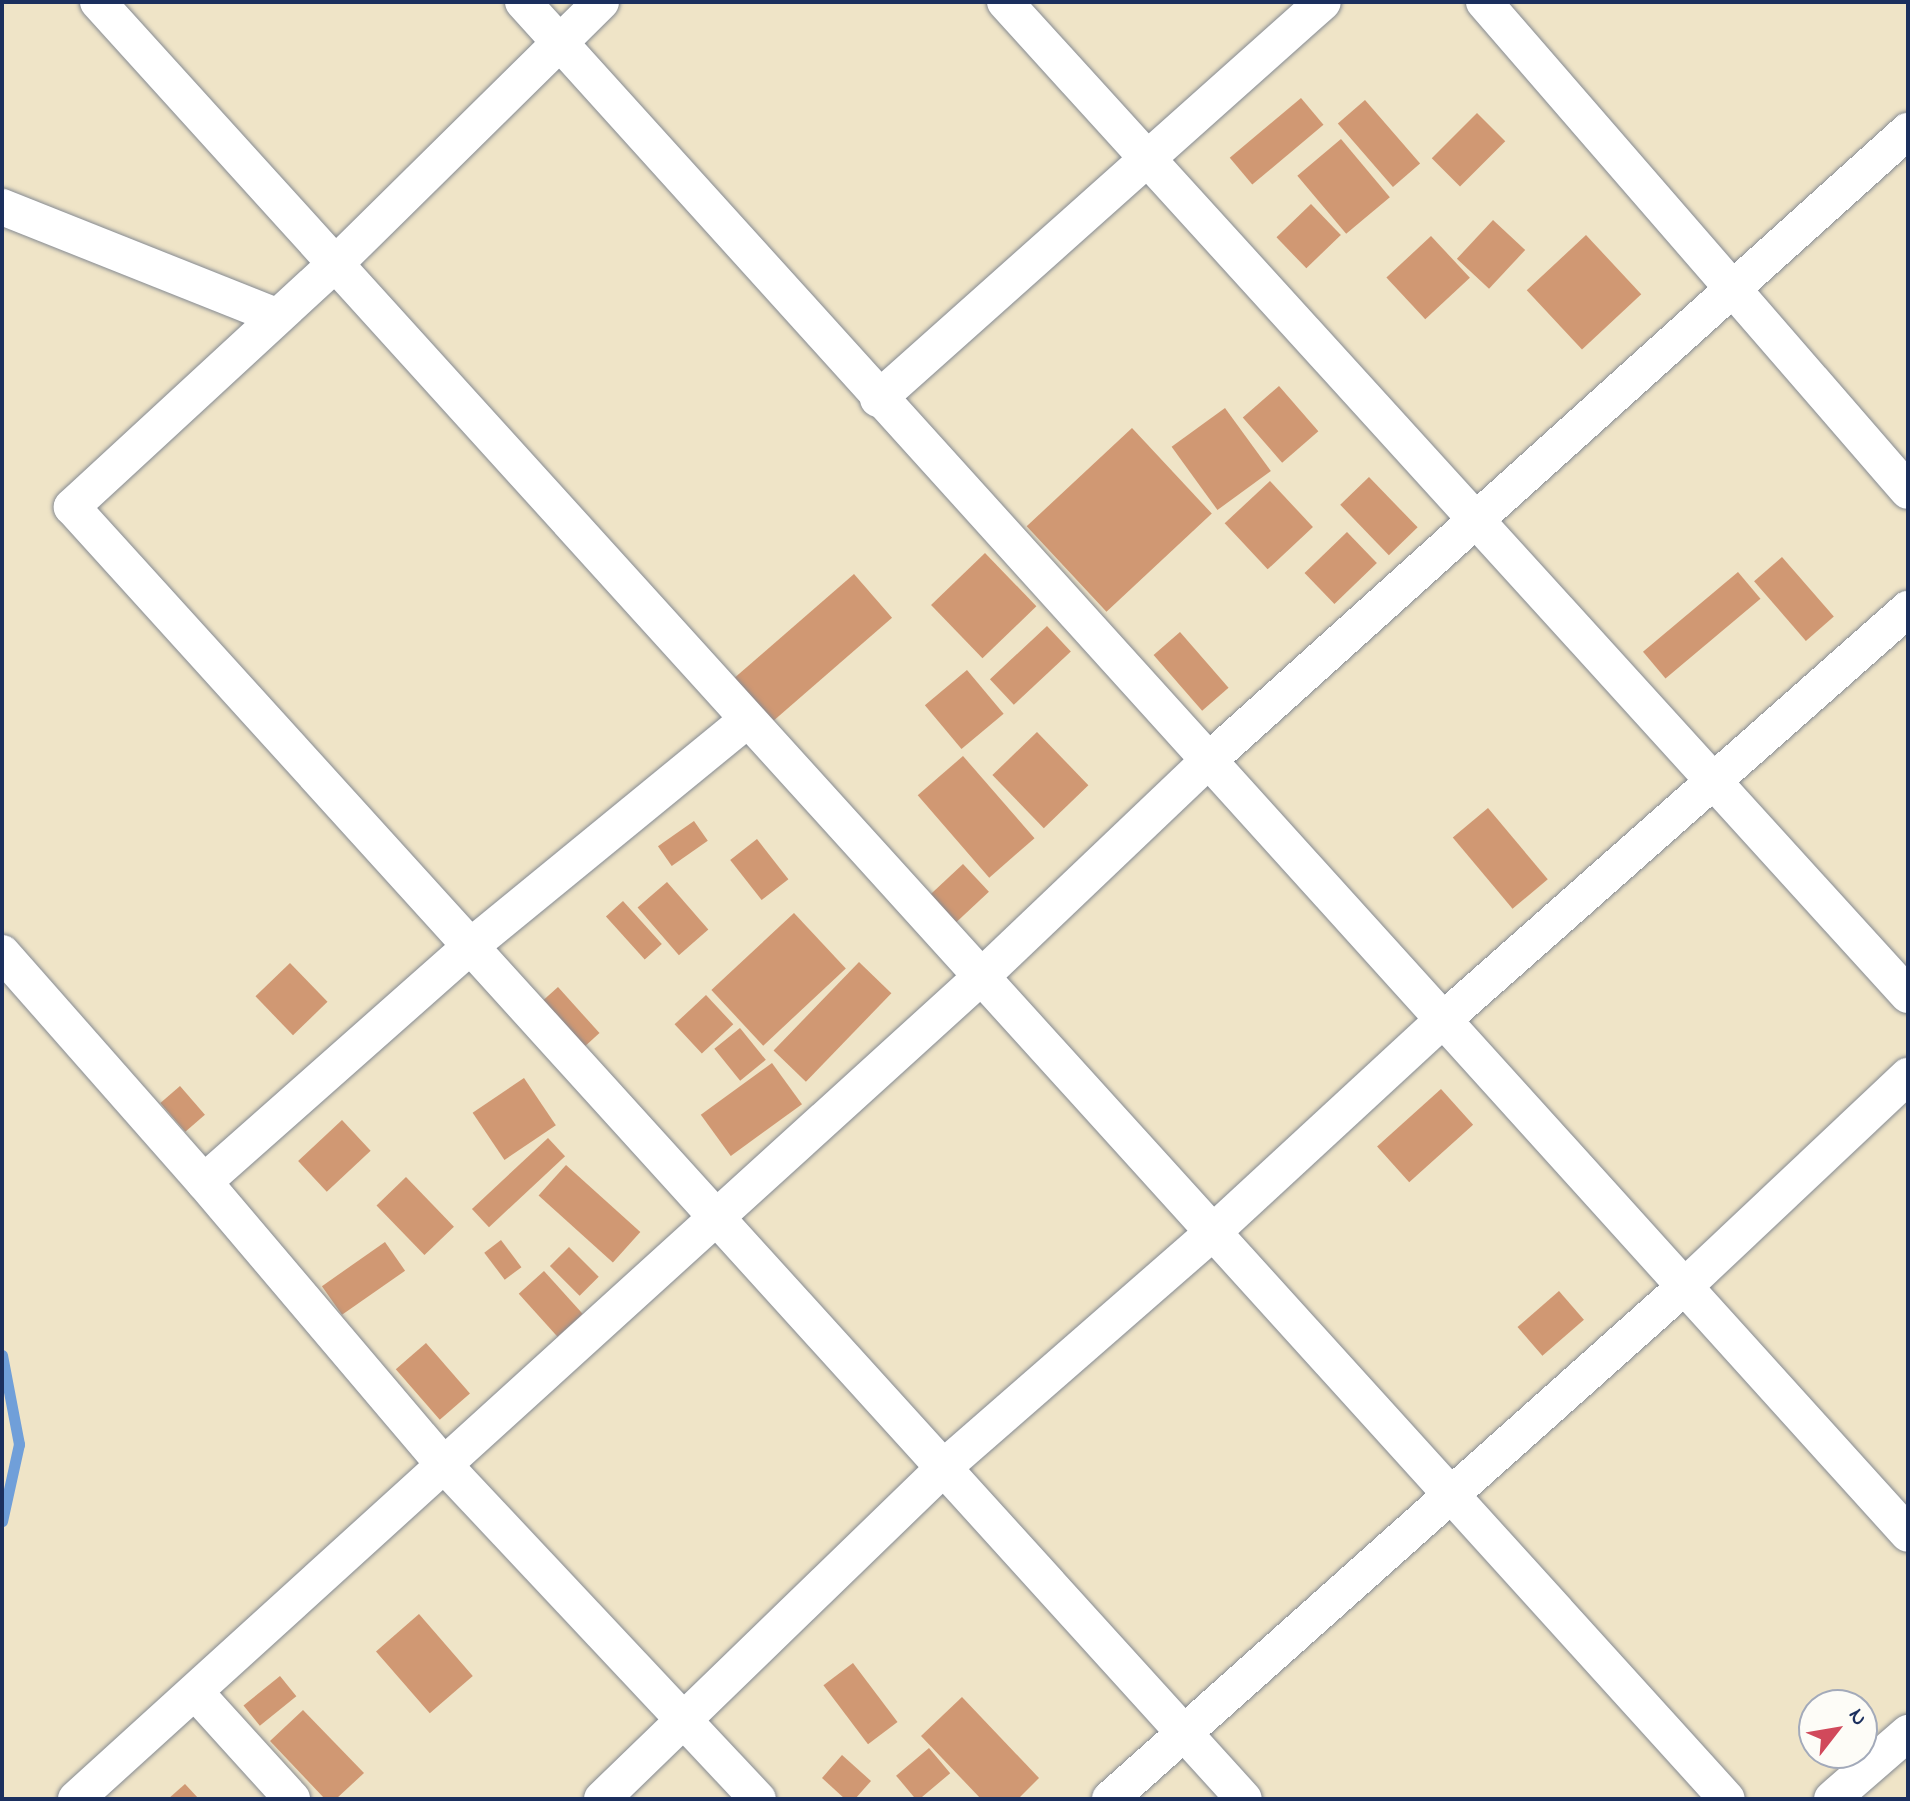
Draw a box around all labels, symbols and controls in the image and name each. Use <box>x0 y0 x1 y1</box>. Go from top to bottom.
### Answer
north arrow <box>1798 1689 1878 1769</box>
text: N <box>1839 1703 1874 1732</box>

